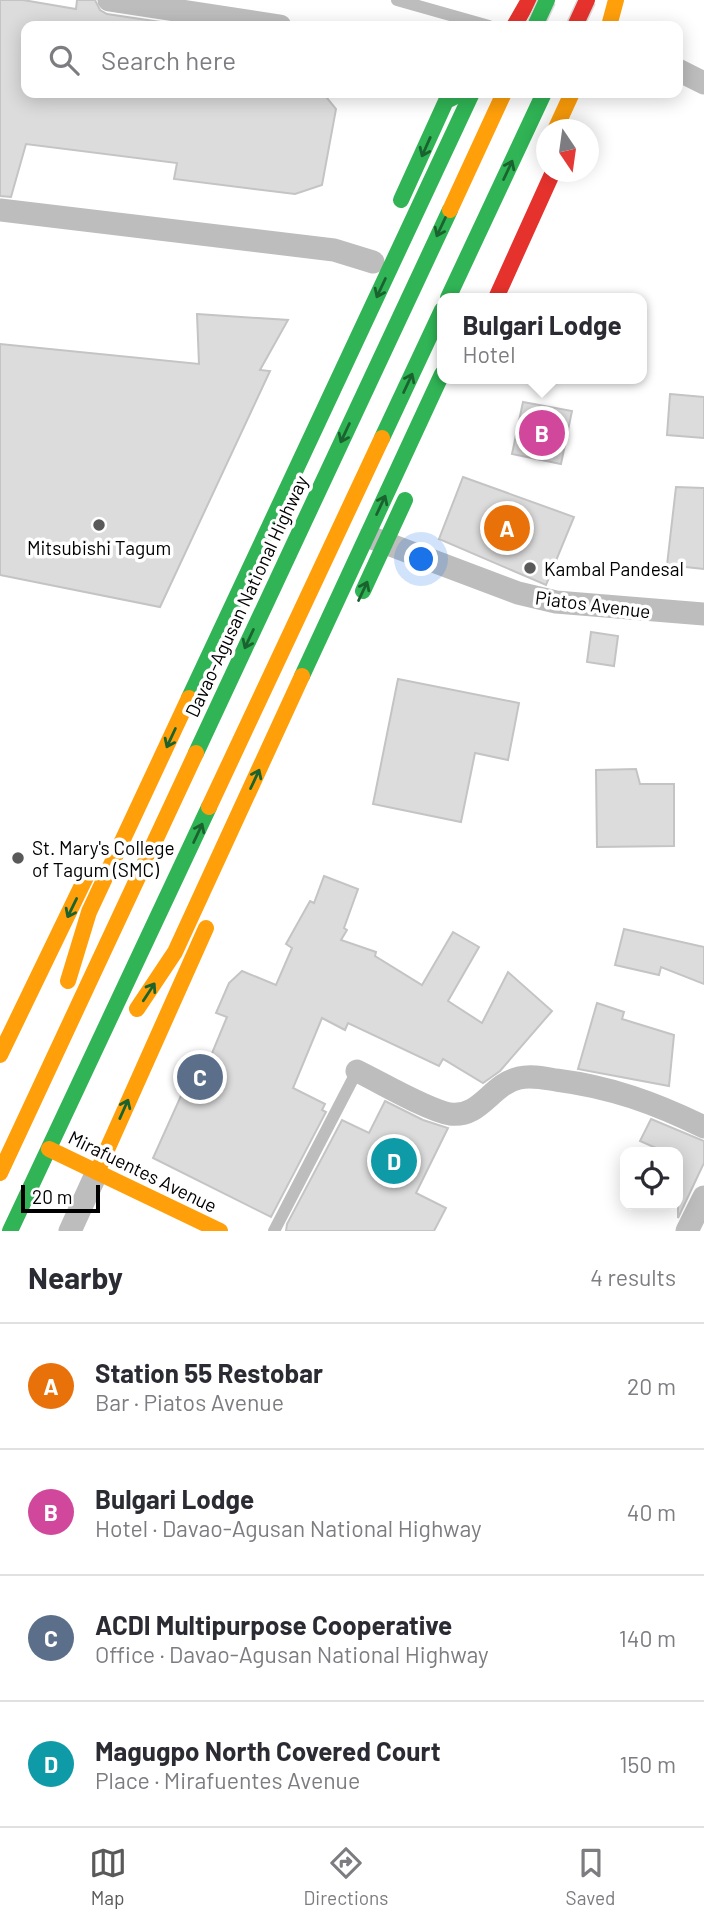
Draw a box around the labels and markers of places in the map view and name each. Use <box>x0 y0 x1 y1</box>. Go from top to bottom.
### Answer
pin: B <box>519 407 565 459</box>
pin: A <box>484 502 530 554</box>
marker: Mitsubishi Tagum <box>91 517 107 533</box>
place label: Mitsubishi Tagum <box>27 536 171 559</box>
place label: Kambal Pandesal <box>544 557 684 580</box>
marker: Kambal Pandesal <box>522 560 538 576</box>
place label: St. Mary's College of Tagum (SMC) <box>32 836 175 881</box>
marker: St. Mary's College of Tagum (SMC) <box>10 850 26 866</box>
pin: C <box>177 1051 223 1103</box>
pin: D <box>371 1135 417 1187</box>

